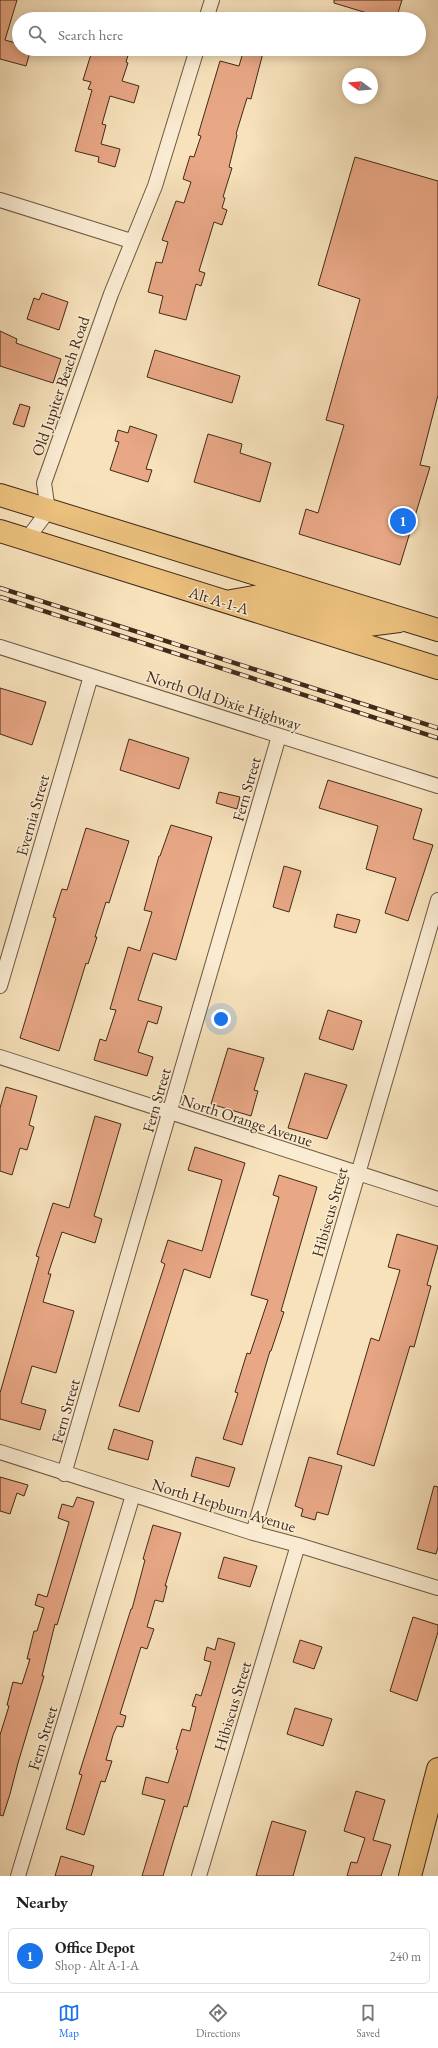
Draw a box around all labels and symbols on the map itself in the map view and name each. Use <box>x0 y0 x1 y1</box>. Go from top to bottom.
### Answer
north arrow <box>342 68 378 104</box>
street label: Old Jupiter Beach Road <box>27 313 95 459</box>
pin: 1 <box>390 506 416 536</box>
street label: Alt A-1-A <box>185 581 252 620</box>
street label: North Old Dixie Highway <box>144 666 305 736</box>
street label: Fern Street <box>227 754 266 824</box>
street label: Evernia Street <box>11 772 54 858</box>
your location <box>211 1009 231 1029</box>
street label: Fern Street <box>137 1065 176 1135</box>
street label: North Orange Avenue <box>178 1089 315 1152</box>
street label: Hibiscus Street <box>307 1165 352 1260</box>
street label: Fern Street <box>46 1376 85 1446</box>
street label: North Hepburn Avenue <box>149 1474 298 1537</box>
street label: Hibiscus Street <box>209 1659 256 1754</box>
street label: Fern Street <box>23 1703 62 1773</box>

